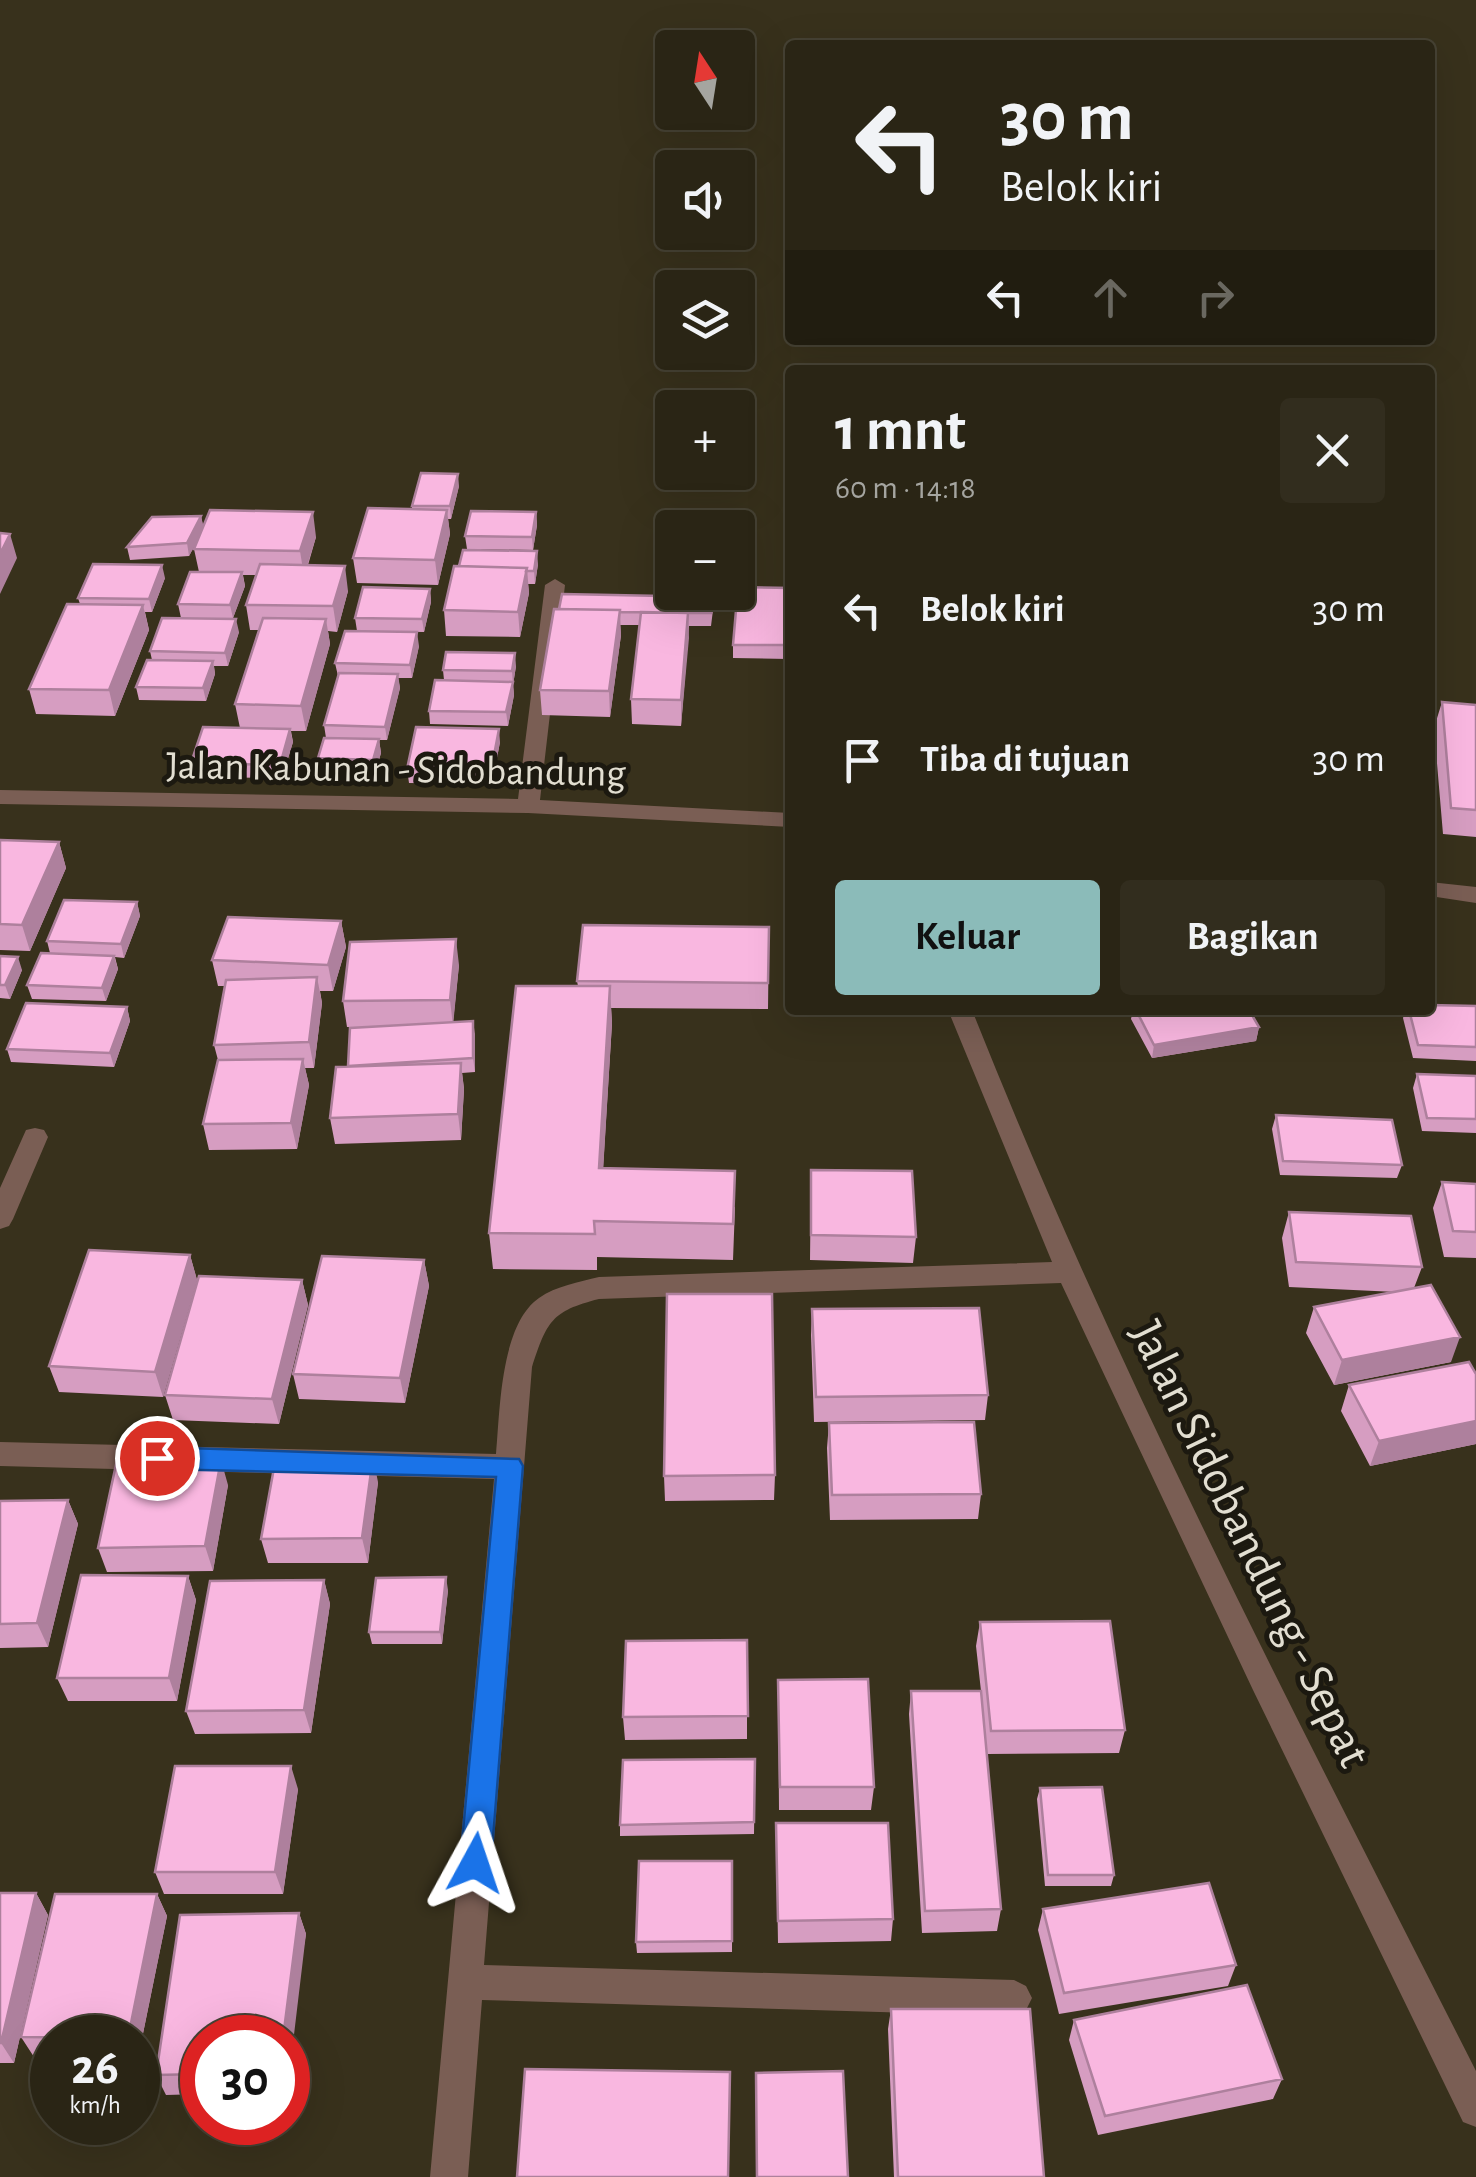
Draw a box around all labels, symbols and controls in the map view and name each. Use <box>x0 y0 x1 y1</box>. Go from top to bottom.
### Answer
north arrow <box>655 30 755 130</box>
map controls <box>655 30 755 610</box>
icon: left <box>835 80 965 210</box>
text: 30 m <box>1000 83 1134 153</box>
button: sound <box>655 150 755 250</box>
text: Belok kiri <box>1000 165 1162 210</box>
button: layers <box>655 270 755 370</box>
icon: left <box>978 270 1033 325</box>
icon: ahead <box>1083 270 1138 325</box>
icon: right <box>1188 270 1243 325</box>
button: + <box>655 390 755 490</box>
button: close <box>1280 398 1385 503</box>
text: 1 mnt <box>835 401 966 461</box>
text: 60 m · 14:18 <box>835 472 976 504</box>
button: − <box>655 510 755 610</box>
icon: left <box>835 583 890 638</box>
text: Belok kiri <box>920 591 1065 629</box>
text: 30 m <box>1313 591 1385 629</box>
icon: arrive <box>835 733 890 788</box>
text: Tiba di tujuan <box>920 741 1130 779</box>
text: 30 m <box>1313 741 1385 779</box>
street label: Jalan Kabunan - Sidobandung <box>166 746 627 794</box>
button: Keluar <box>835 880 1100 995</box>
button: Bagikan <box>1120 880 1385 995</box>
street label: Jalan Sidobandung - Sepat <box>1120 1314 1378 1775</box>
pin <box>115 1416 200 1501</box>
icon: arrive <box>130 1431 185 1486</box>
position arrow <box>423 1811 527 1915</box>
speed limit sign: 30 <box>180 2015 310 2145</box>
text: 26 <box>71 2043 119 2093</box>
text: km/h <box>69 2093 121 2118</box>

